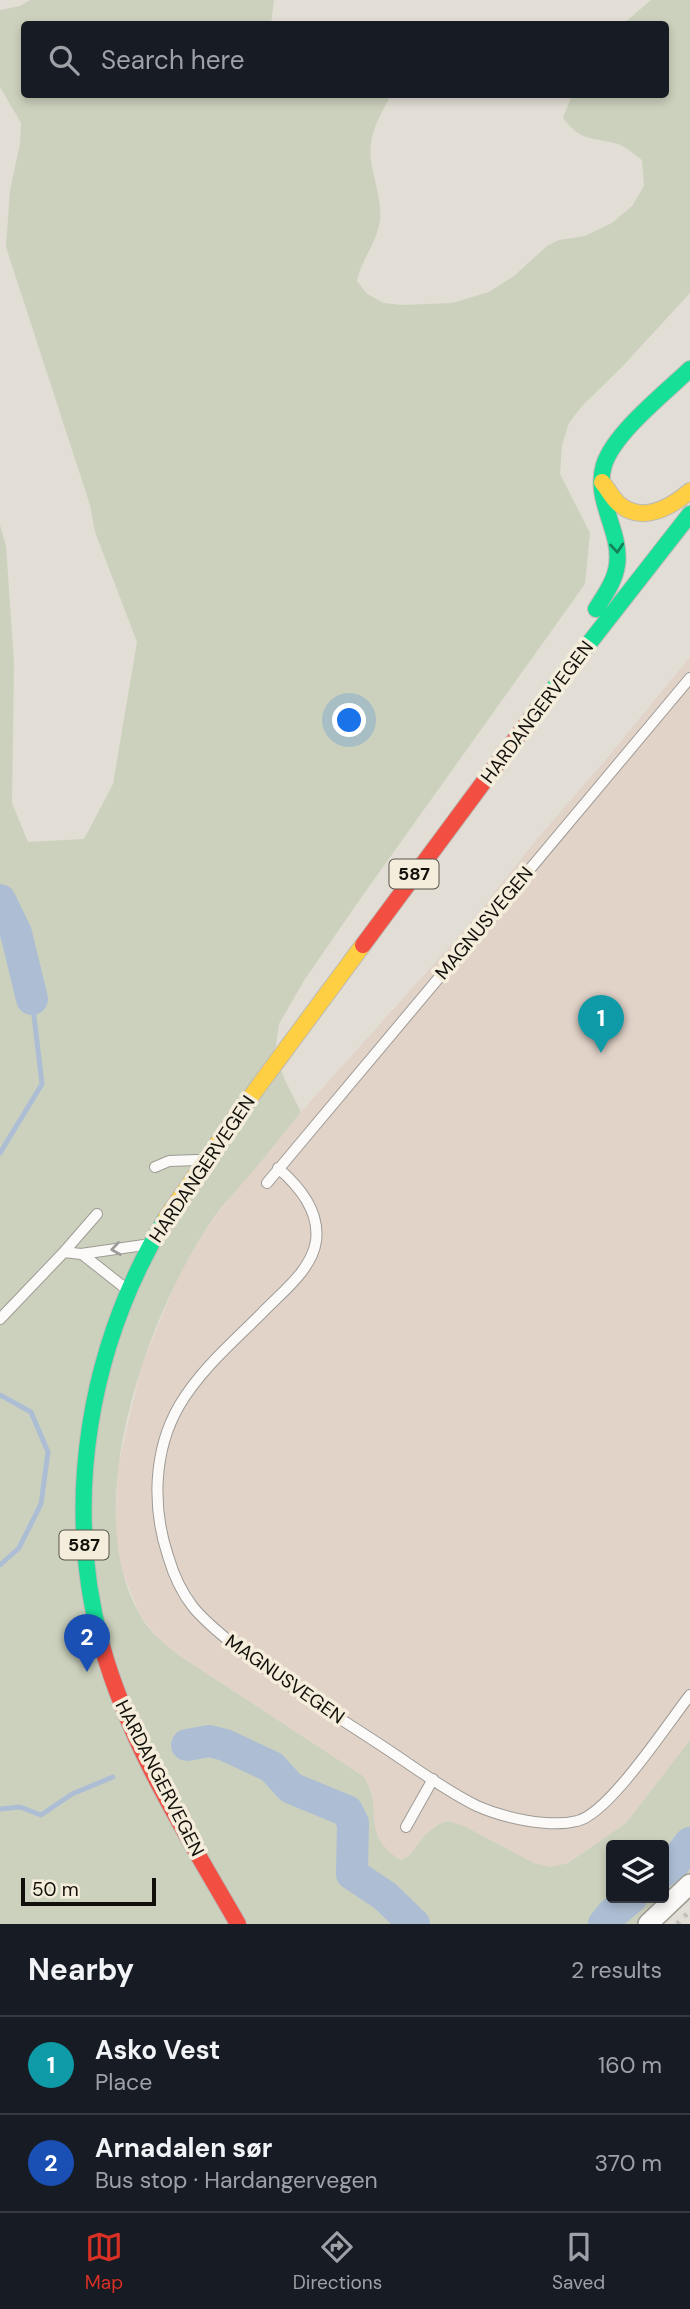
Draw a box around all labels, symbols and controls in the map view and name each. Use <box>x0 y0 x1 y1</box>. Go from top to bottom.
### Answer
search box <box>21 21 669 98</box>
icon: search <box>45 41 83 79</box>
text: Search here <box>101 43 244 77</box>
one-way arrow <box>609 543 624 554</box>
street label: HARDANGERVEGEN <box>475 636 599 788</box>
your location <box>332 703 366 737</box>
road number: 587 <box>390 860 438 888</box>
street label: MAGNUSVEGEN <box>429 861 539 985</box>
pin: 1 <box>578 995 624 1053</box>
street label: HARDANGERVEGEN <box>143 1091 261 1247</box>
one-way arrow <box>111 1241 122 1256</box>
road number: 587 <box>60 1530 108 1560</box>
pin: 2 <box>64 1614 110 1672</box>
street label: MAGNUSVEGEN <box>220 1629 350 1729</box>
street label: HARDANGERVEGEN <box>110 1696 210 1860</box>
map controls <box>606 1840 669 1903</box>
button: layers <box>606 1840 669 1903</box>
scale bar <box>21 1875 156 1907</box>
text: 50 m <box>32 1877 79 1902</box>
text: Nearby <box>28 1950 134 1989</box>
text: 2 results <box>571 1955 662 1985</box>
text: Asko Vest <box>95 2033 220 2067</box>
text: 1 <box>47 2050 55 2080</box>
text: 160 m <box>598 2050 662 2080</box>
text: Place <box>95 2067 152 2097</box>
text: Arnadalen sør <box>95 2131 272 2165</box>
text: 2 <box>44 2148 58 2178</box>
text: 370 m <box>594 2148 662 2178</box>
text: Bus stop · Hardangervegen <box>95 2165 378 2195</box>
tab: Map <box>85 2228 123 2295</box>
tab: Directions <box>293 2228 382 2295</box>
tab: Saved <box>552 2228 605 2295</box>

